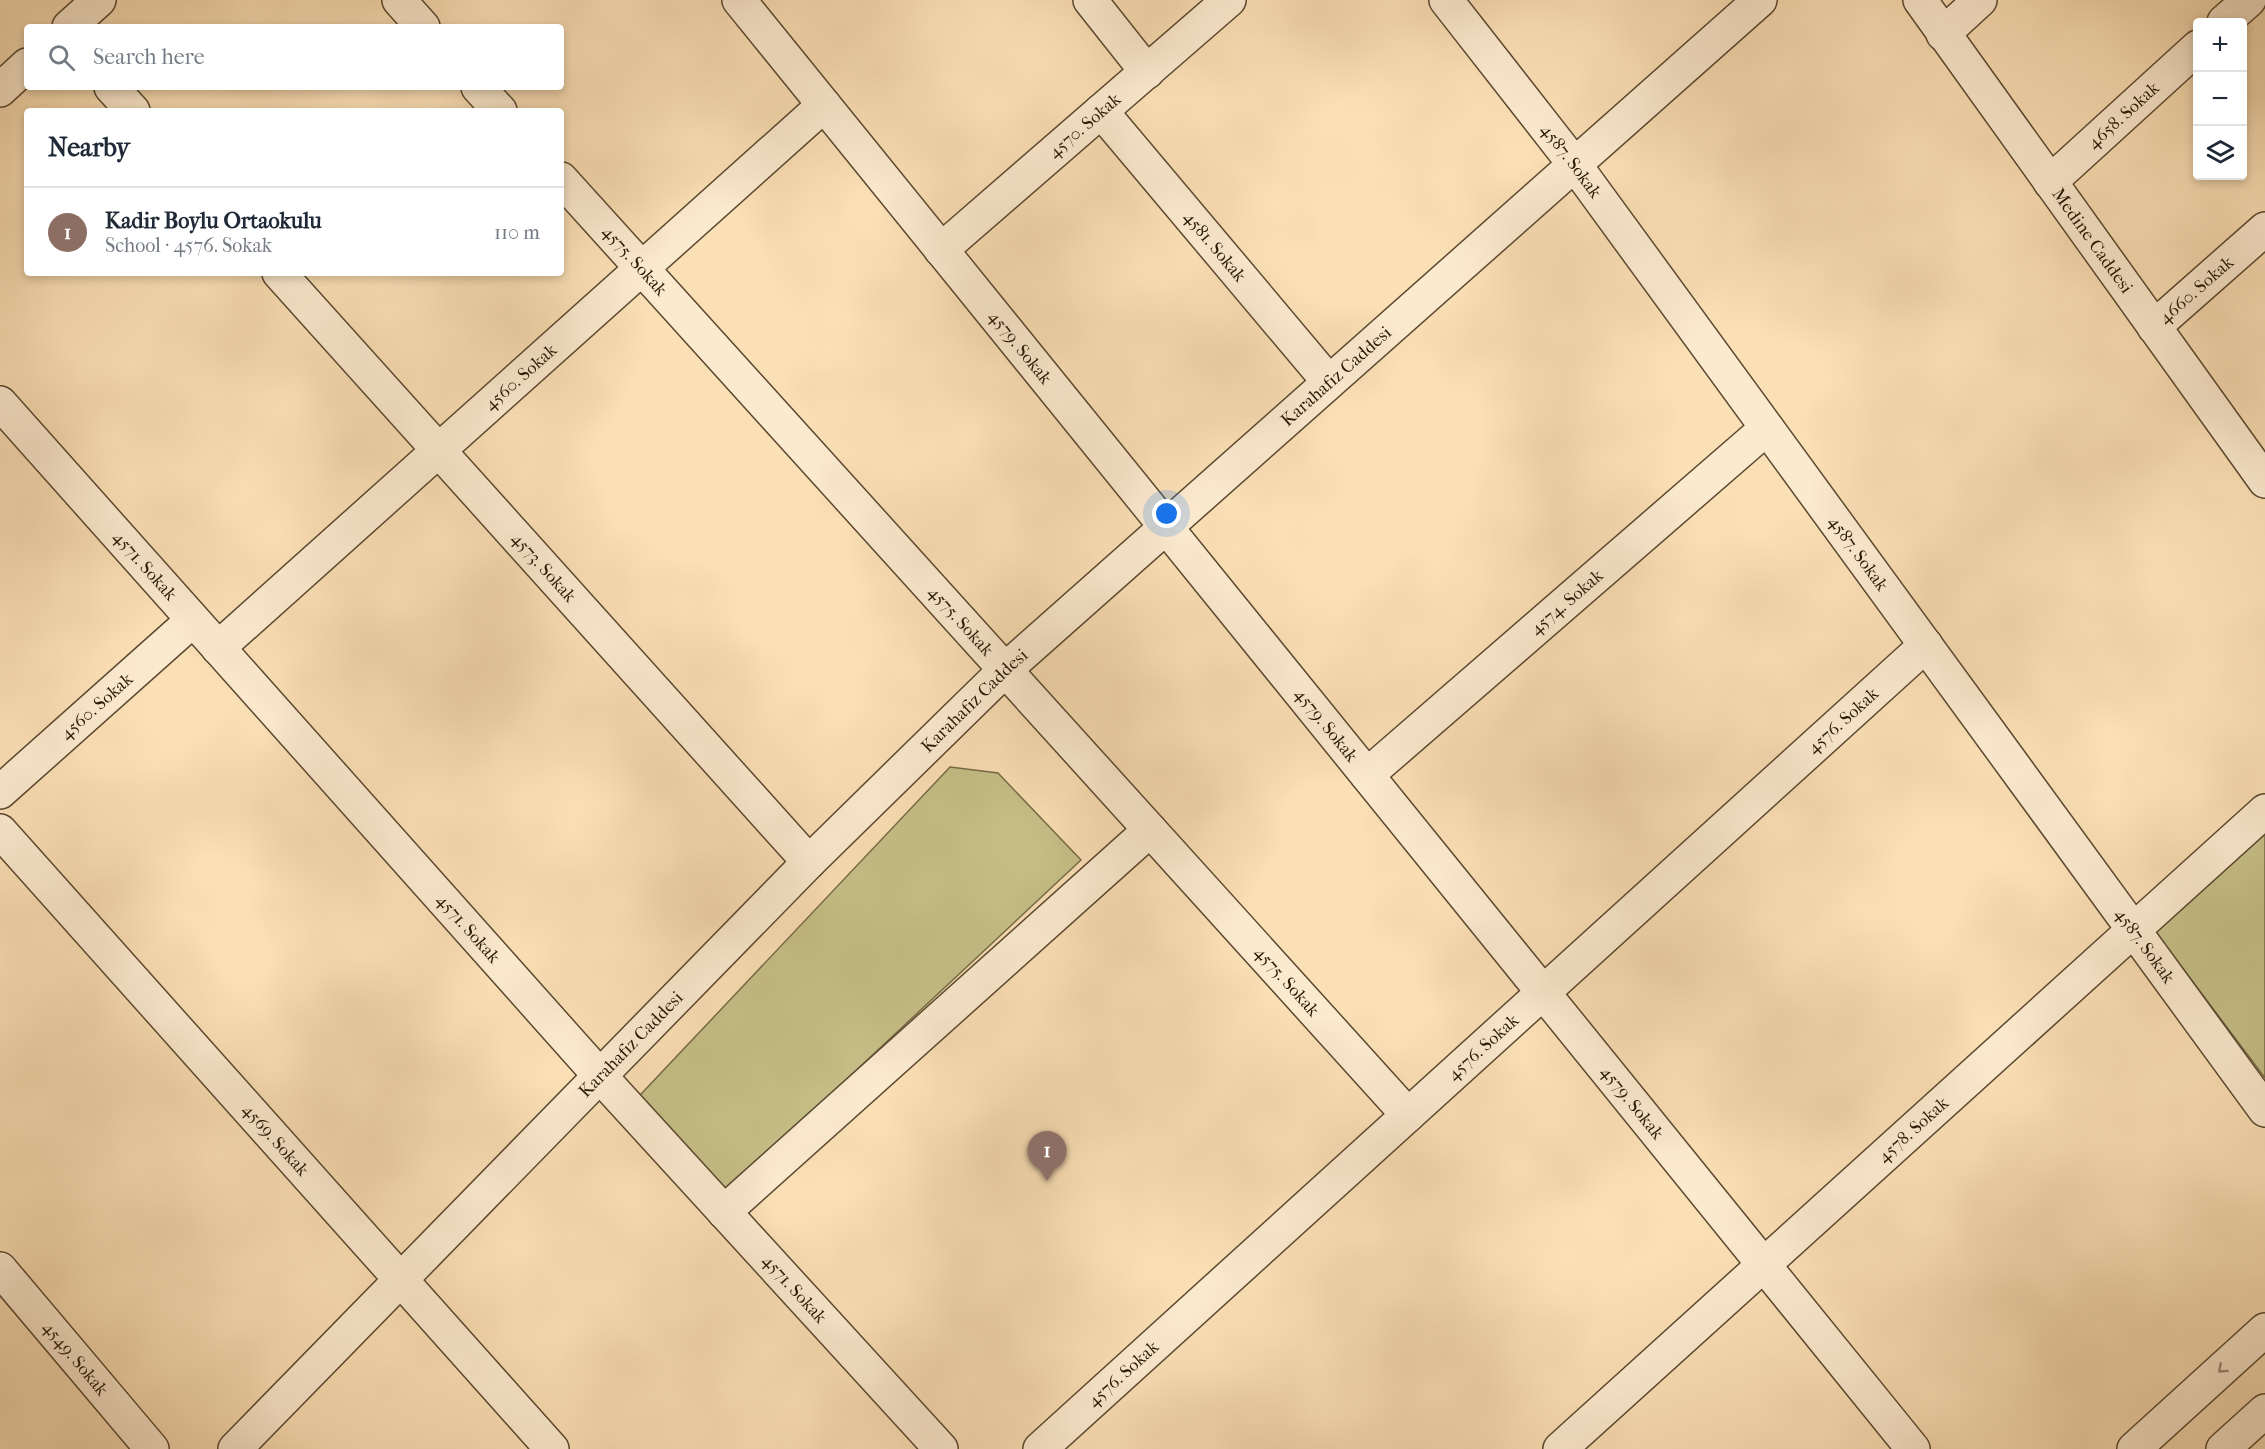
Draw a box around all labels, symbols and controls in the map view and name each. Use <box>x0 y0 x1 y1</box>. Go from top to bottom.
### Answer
map controls <box>2193 18 2247 180</box>
button: + <box>2193 18 2247 72</box>
search box <box>24 24 564 90</box>
icon: search <box>45 41 78 74</box>
text: Search here <box>93 44 205 70</box>
button: − <box>2193 72 2247 126</box>
street label: 4658. Sokak <box>2083 77 2164 153</box>
street label: 4570. Sokak <box>1044 88 1126 163</box>
street label: 4587. Sokak <box>1536 120 1607 203</box>
button: layers <box>2193 126 2247 180</box>
text: Nearby <box>48 132 130 163</box>
street label: Medine Caddesi <box>2048 184 2138 298</box>
street label: 4581. Sokak <box>1179 207 1251 287</box>
text: Kadir Boylu Ortaokulu <box>105 208 322 234</box>
text: 1 <box>64 221 71 244</box>
text: 110 m <box>494 221 540 244</box>
street label: 4575. Sokak <box>598 221 672 300</box>
text: School · 4576. Sokak <box>105 234 272 257</box>
street label: 4660. Sokak <box>2154 251 2238 328</box>
street label: 4579. Sokak <box>984 306 1057 389</box>
street label: Karahafız Caddesi <box>1277 321 1396 431</box>
street label: 4560. Sokak <box>480 339 561 415</box>
your location <box>1152 499 1181 528</box>
street label: 4587. Sokak <box>1824 511 1893 595</box>
street label: 4571. Sokak <box>109 527 182 605</box>
street label: 4573. Sokak <box>507 528 581 607</box>
street label: 4574. Sokak <box>1526 564 1608 639</box>
street label: 4575. Sokak <box>924 582 998 661</box>
street label: Karahafız Caddesi <box>917 644 1032 757</box>
street label: 4560. Sokak <box>56 668 137 744</box>
street label: 4576. Sokak <box>1803 682 1883 758</box>
street label: 4579. Sokak <box>1290 684 1363 767</box>
street label: 4571. Sokak <box>432 890 505 968</box>
street label: 4587. Sokak <box>2111 904 2180 988</box>
street label: 4575. Sokak <box>1250 942 1324 1021</box>
street label: Karahafız Caddesi <box>574 986 688 1102</box>
street label: 4576. Sokak <box>1443 1009 1523 1085</box>
street label: 4579. Sokak <box>1596 1062 1669 1144</box>
street label: 4578. Sokak <box>1873 1092 1953 1167</box>
street label: 4569. Sokak <box>238 1099 314 1181</box>
pin: 1 <box>1028 1132 1066 1181</box>
street label: 4571. Sokak <box>758 1250 832 1328</box>
street label: 4549. Sokak <box>38 1317 113 1400</box>
street label: 4576. Sokak <box>1083 1336 1163 1411</box>
one-way arrow <box>2218 1362 2229 1373</box>

